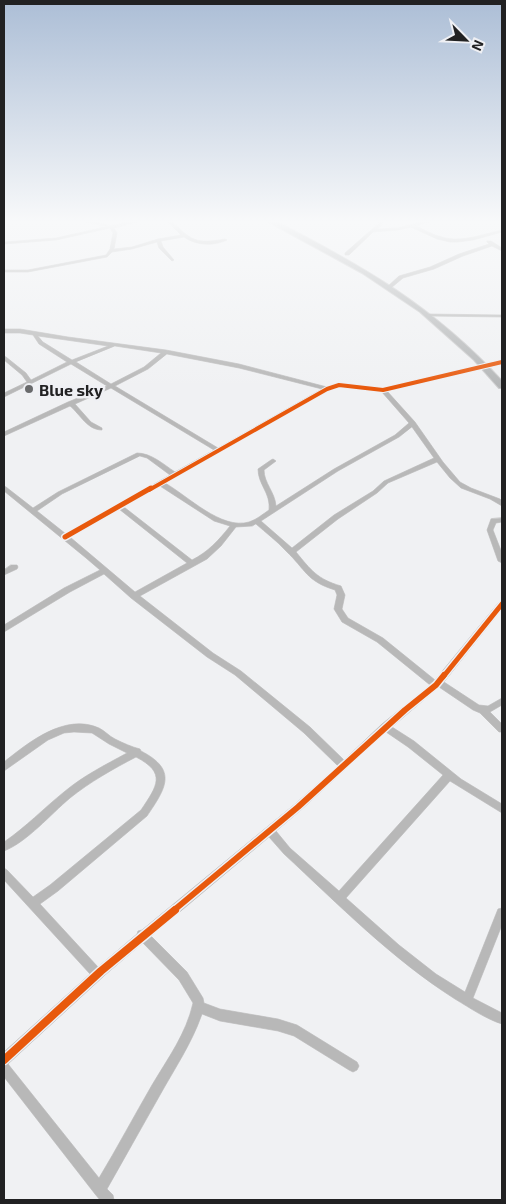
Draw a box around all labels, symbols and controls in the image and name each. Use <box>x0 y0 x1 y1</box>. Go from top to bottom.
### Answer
north arrow <box>441 15 491 65</box>
text: N <box>469 37 488 54</box>
place label: Blue sky <box>39 380 103 400</box>
marker: Blue sky <box>23 383 35 395</box>

